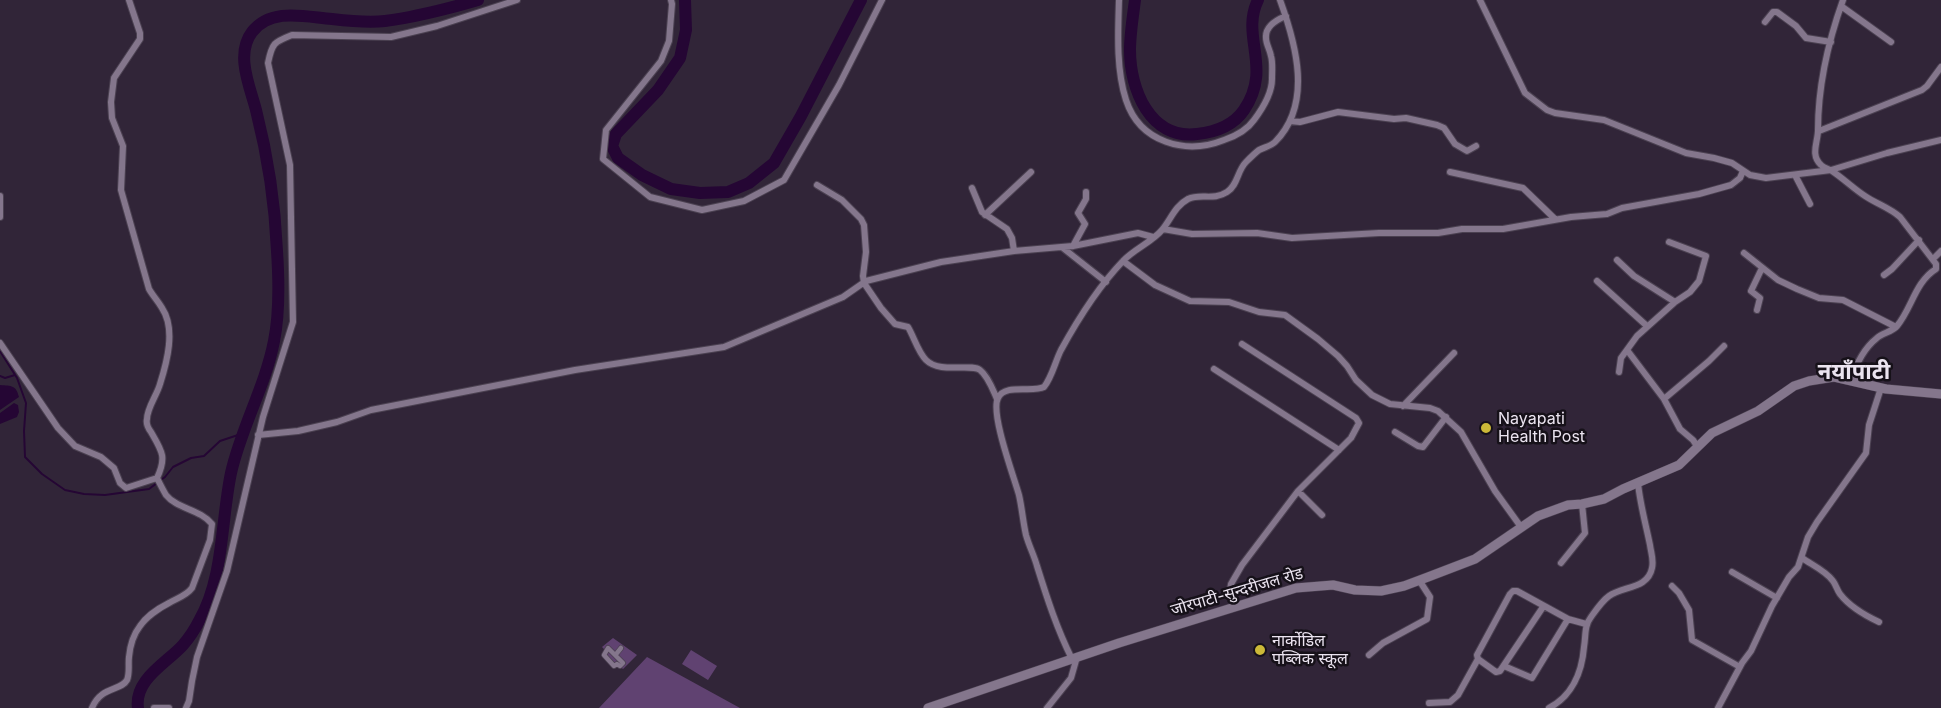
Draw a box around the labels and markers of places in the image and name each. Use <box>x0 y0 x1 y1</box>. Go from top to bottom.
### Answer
place label: Nayapati Health Post <box>1498 409 1585 447</box>
marker: Nayapati Health Post <box>1479 421 1493 435</box>
place label: नार्कोडिल पब्लिक स्कूल <box>1272 631 1348 669</box>
marker: नार्कोडिल पब्लिक स्कूल <box>1253 643 1267 657</box>

